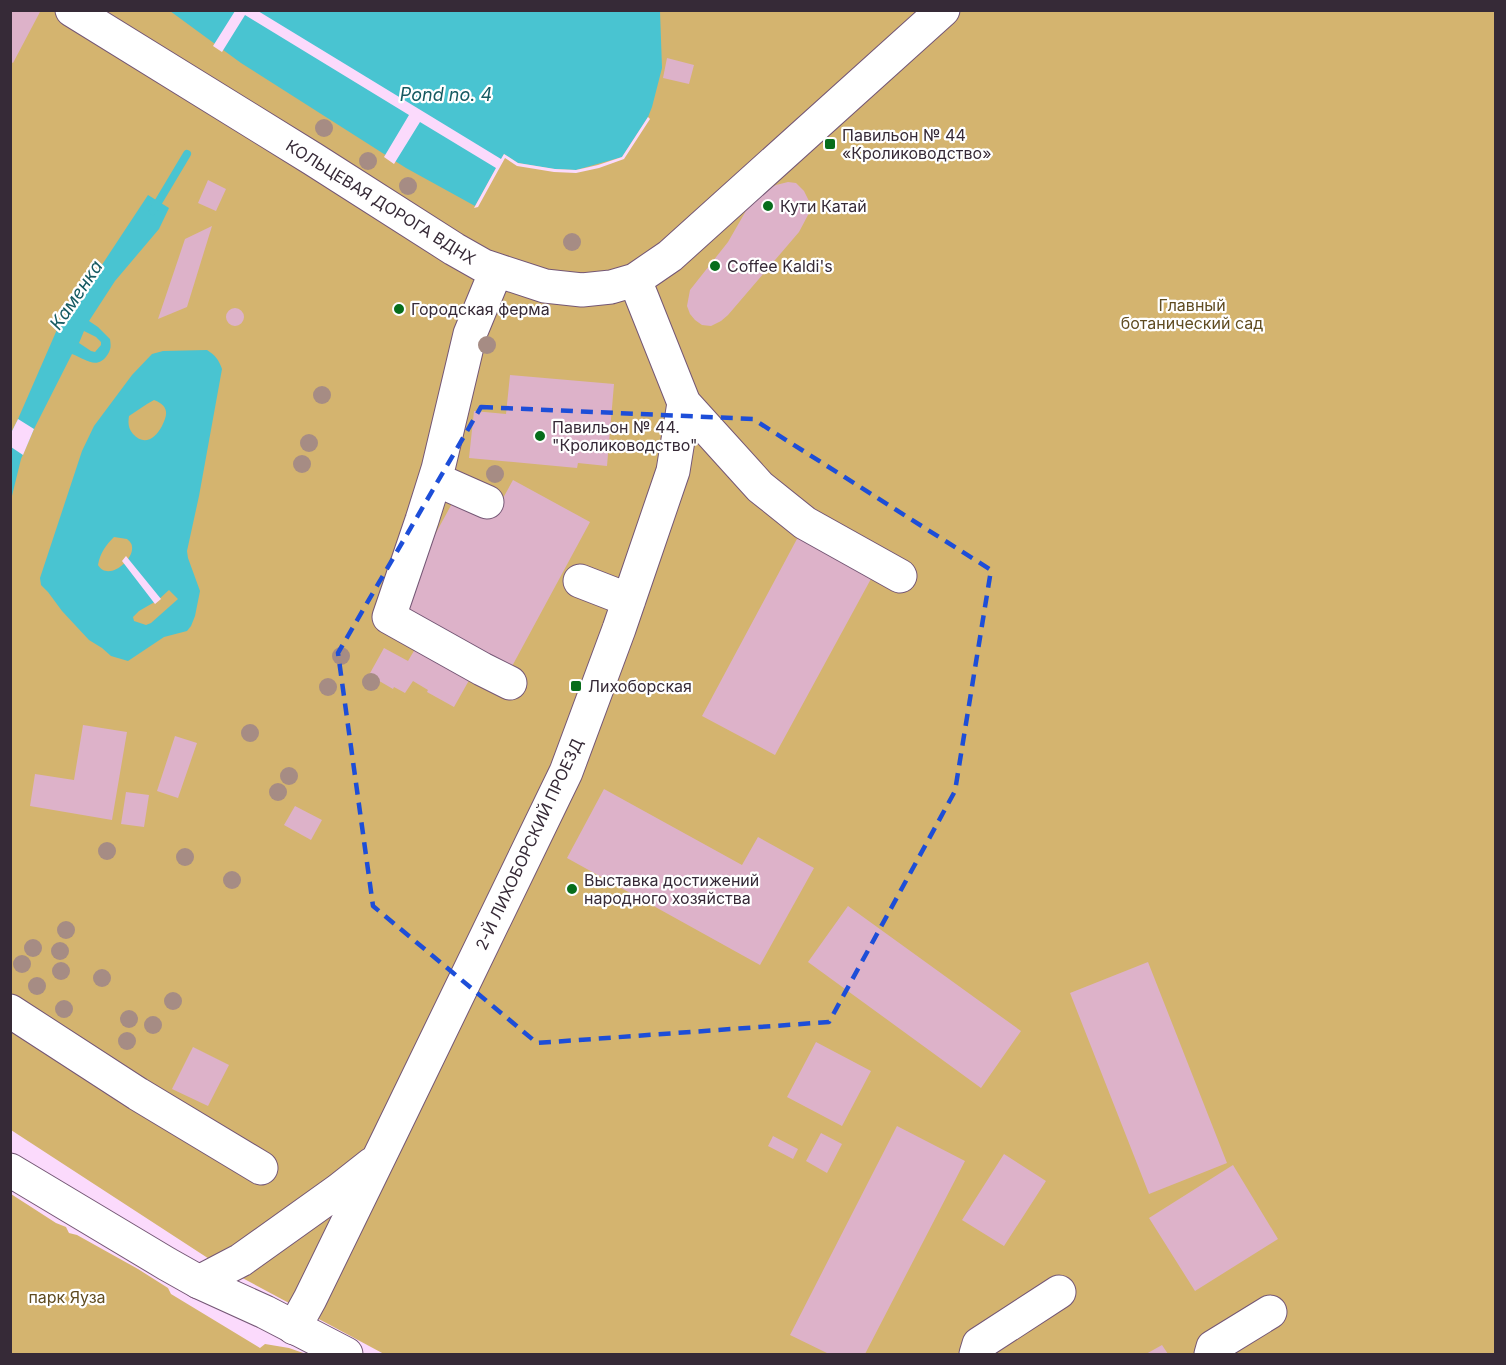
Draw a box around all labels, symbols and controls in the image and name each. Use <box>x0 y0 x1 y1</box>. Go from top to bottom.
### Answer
water label: Pond no. 4 <box>400 84 492 105</box>
place label: Павильон № 44 «Кролиководство» <box>842 125 992 163</box>
street label: КОЛЬЦЕВАЯ ДОРОГА ВДНХ <box>282 135 480 269</box>
marker: Павильон № 44 «Кролиководство» <box>823 137 837 151</box>
place label: Кути Катай <box>780 196 867 216</box>
marker: Кути Катай <box>761 199 775 213</box>
water label: Каменка <box>45 256 107 334</box>
place label: Coffee Kaldi's <box>727 256 833 276</box>
marker: Coffee Kaldi's <box>708 259 722 273</box>
park label: Главный ботанический сад <box>1121 295 1263 333</box>
place label: Городская ферма <box>411 299 550 319</box>
marker: Городская ферма <box>392 302 406 316</box>
place label: Павильон № 44. "Кролиководство" <box>552 417 698 455</box>
marker: Павильон № 44. "Кролиководство" <box>533 429 547 443</box>
place label: Лихоборская <box>588 676 692 696</box>
marker: Лихоборская <box>569 679 583 693</box>
street label: 2-Й ЛИХОБОРСКИЙ ПРОЕЗД <box>471 735 587 953</box>
place label: Выставка достижений народного хозяйства <box>584 870 759 908</box>
marker: Выставка достижений народного хозяйства <box>565 882 579 896</box>
park label: парк Яуза <box>28 1287 106 1307</box>

